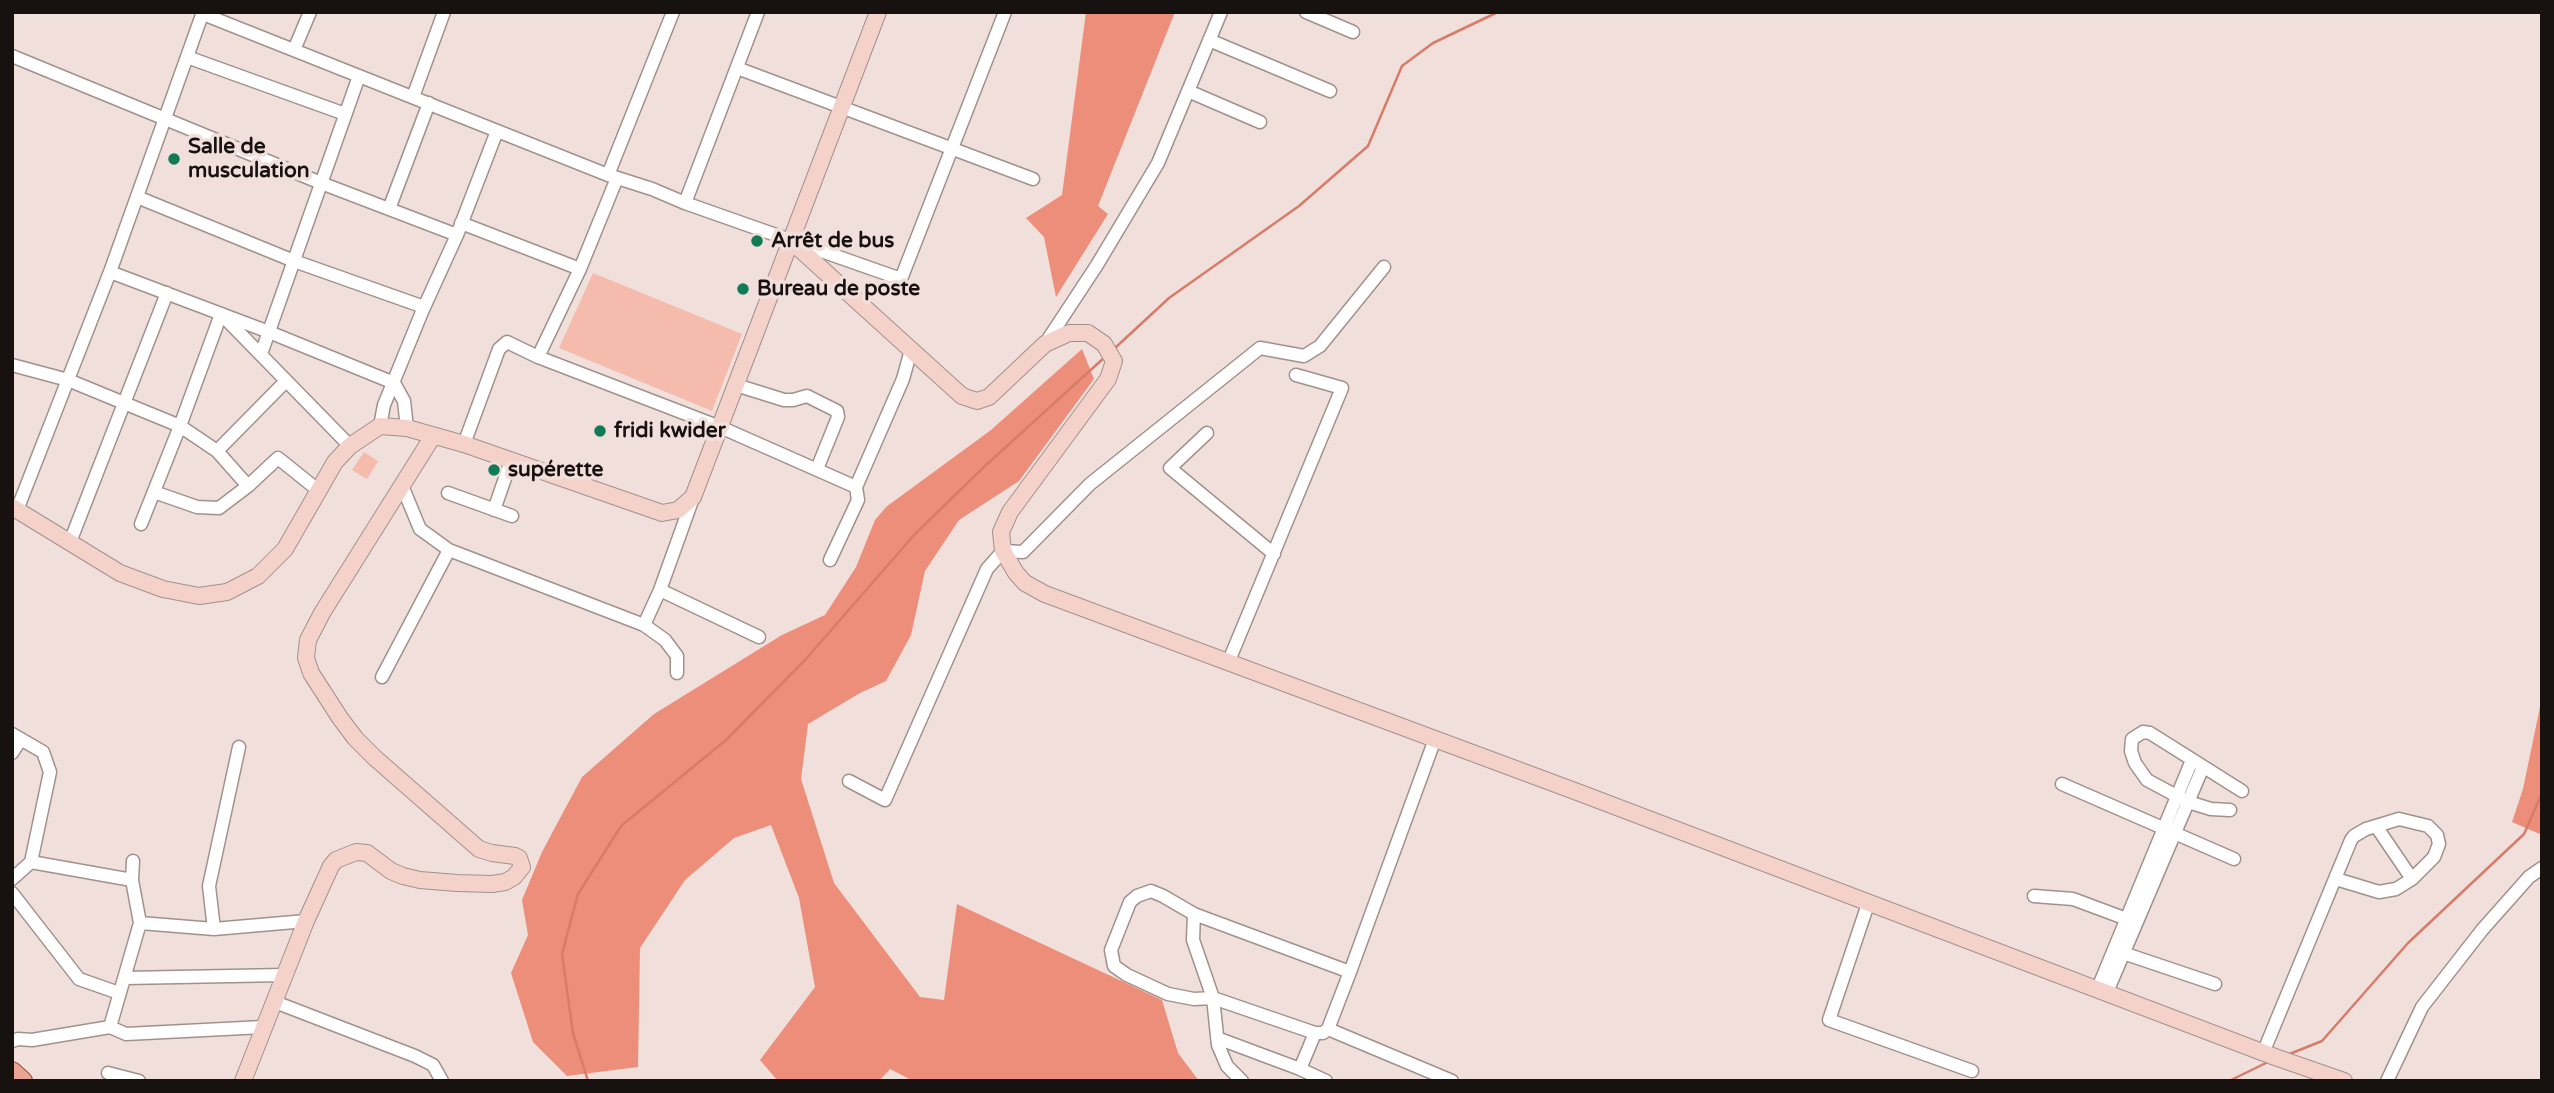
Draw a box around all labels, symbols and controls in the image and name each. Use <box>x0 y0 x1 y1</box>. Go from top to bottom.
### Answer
place label: Salle de musculation <box>188 134 310 184</box>
marker: Salle de musculation <box>166 151 182 167</box>
place label: Arrêt de bus <box>771 228 894 254</box>
marker: Arrêt de bus <box>749 233 765 249</box>
place label: Bureau de poste <box>757 276 920 302</box>
marker: Bureau de poste <box>735 281 751 297</box>
place label: fridi kwider <box>614 418 726 444</box>
marker: fridi kwider <box>592 423 608 439</box>
place label: supérette <box>508 457 603 483</box>
marker: supérette <box>486 462 502 478</box>

